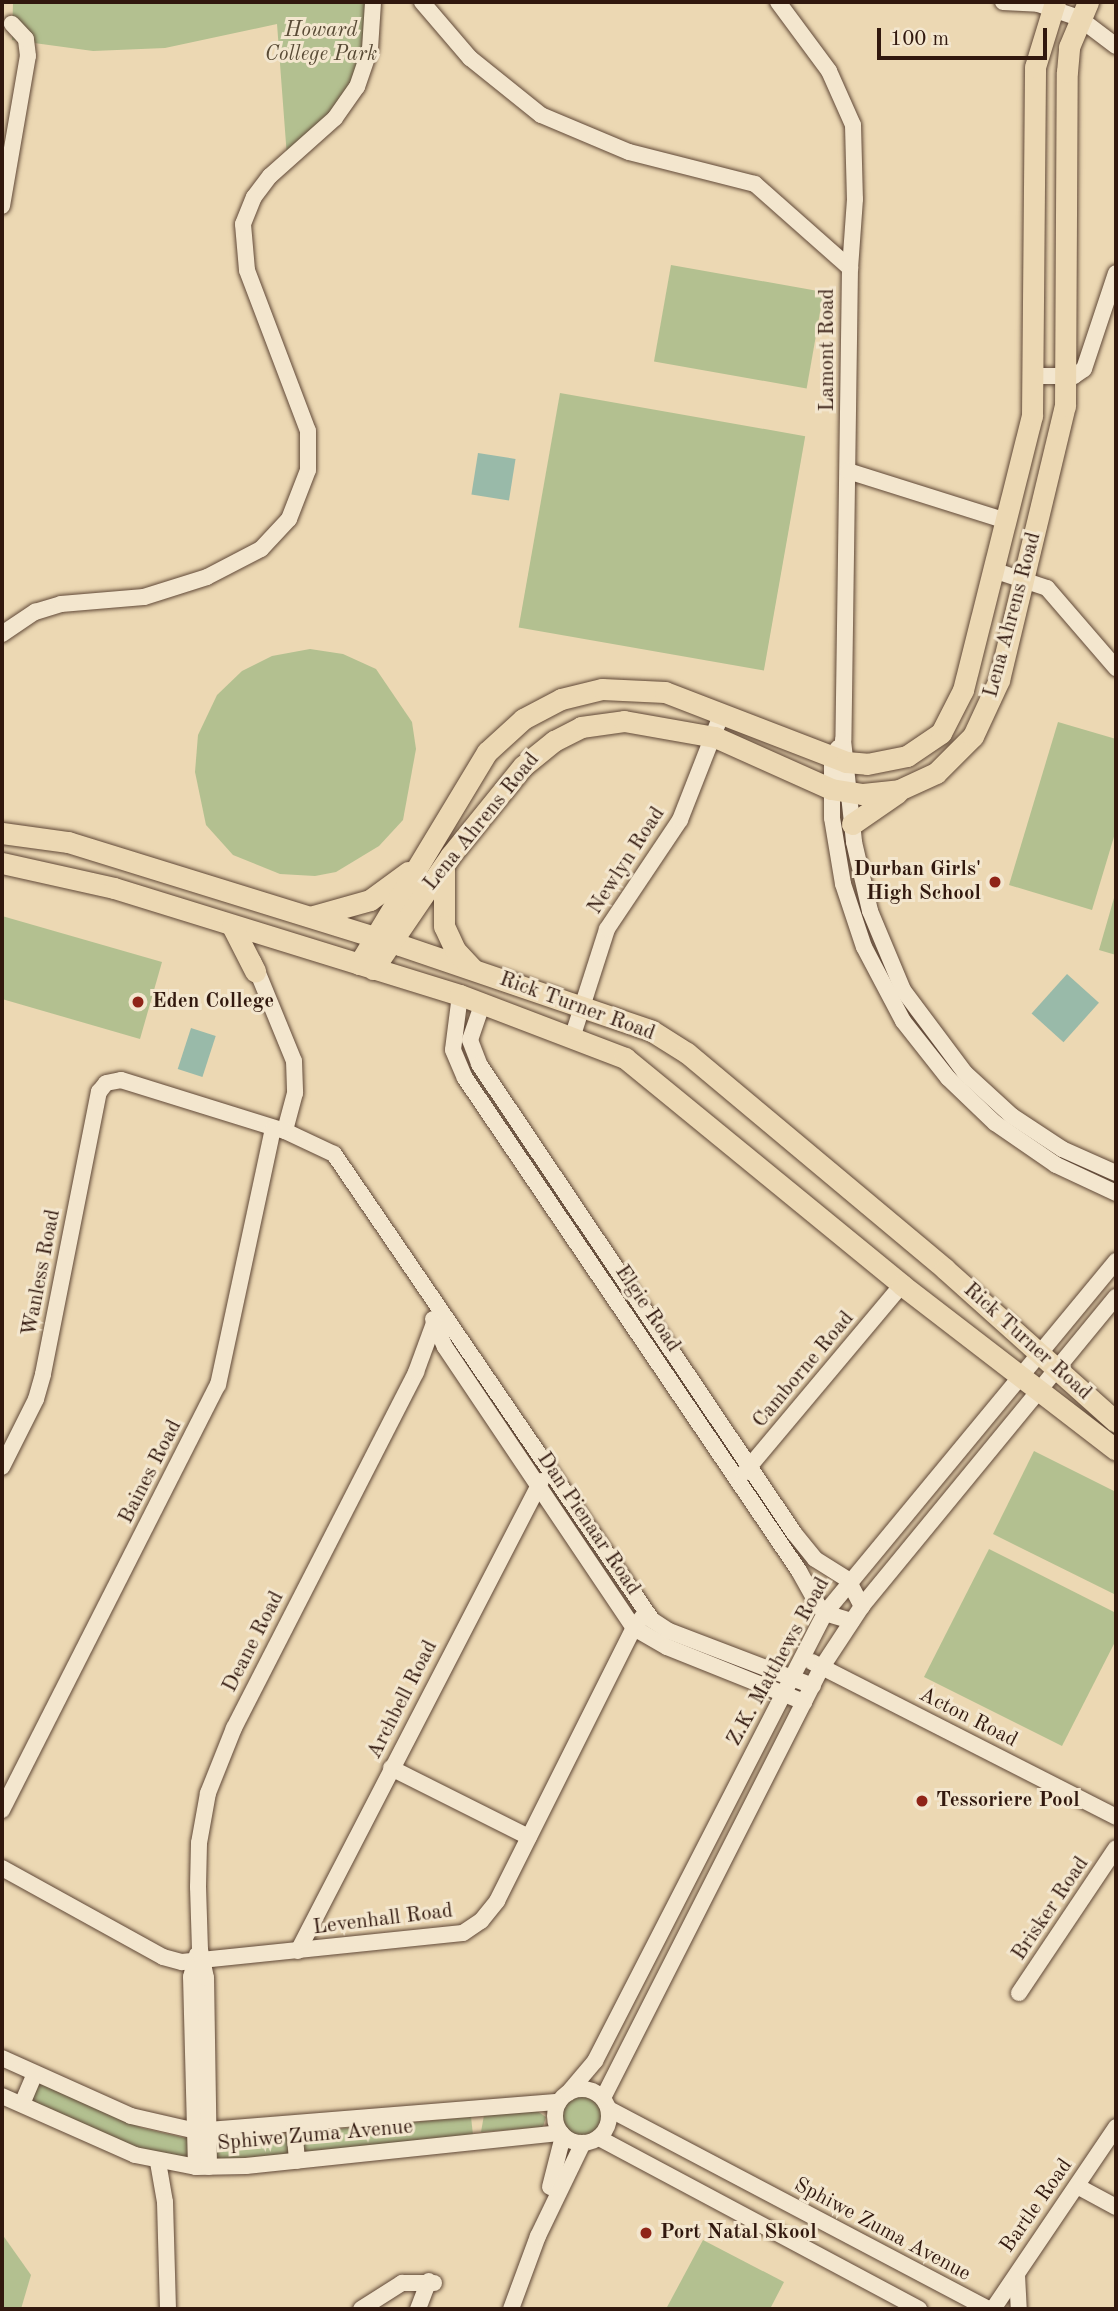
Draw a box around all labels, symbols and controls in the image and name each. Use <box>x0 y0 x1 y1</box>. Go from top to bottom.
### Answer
scale bar <box>880 14 1050 58</box>
park label: Howard College Park <box>265 18 377 68</box>
text: 100 m <box>890 29 949 50</box>
street label: Lamont Road <box>815 289 841 411</box>
street label: Lena Ahrens Road <box>979 530 1047 700</box>
street label: Lena Ahrens Road <box>419 748 545 896</box>
street label: Newlyn Road <box>583 803 671 919</box>
place label: Durban Girls' High School <box>854 857 981 907</box>
marker: Durban Girls' High School <box>987 874 1003 890</box>
street label: Rick Turner Road <box>496 967 658 1047</box>
place label: Eden College <box>152 989 274 1015</box>
marker: Eden College <box>130 994 146 1010</box>
street label: Wanless Road <box>17 1207 67 1339</box>
street label: Elgie Road <box>609 1261 685 1357</box>
street label: Rick Turner Road <box>958 1278 1096 1406</box>
street label: Camborne Road <box>748 1307 860 1433</box>
street label: Baines Road <box>114 1416 188 1528</box>
street label: Dan Pienaar Road <box>531 1448 645 1600</box>
street label: Z.K. Matthews Road <box>722 1573 836 1751</box>
street label: Deane Road <box>218 1587 290 1697</box>
street label: Archbell Road <box>362 1637 444 1763</box>
street label: Acton Road <box>915 1682 1021 1754</box>
place label: Tessoriere Pool <box>936 1788 1080 1814</box>
marker: Tessoriere Pool <box>914 1793 930 1809</box>
street label: Brisker Road <box>1007 1852 1095 1966</box>
street label: Levenhall Road <box>312 1899 454 1941</box>
street label: Sphiwe Zuma Avenue <box>216 2115 414 2157</box>
street label: Bartle Road <box>995 2154 1079 2258</box>
street label: Sphiwe Zuma Avenue <box>789 2173 975 2287</box>
place label: Port Natal Skool <box>660 2220 817 2246</box>
marker: Port Natal Skool <box>638 2225 654 2241</box>

